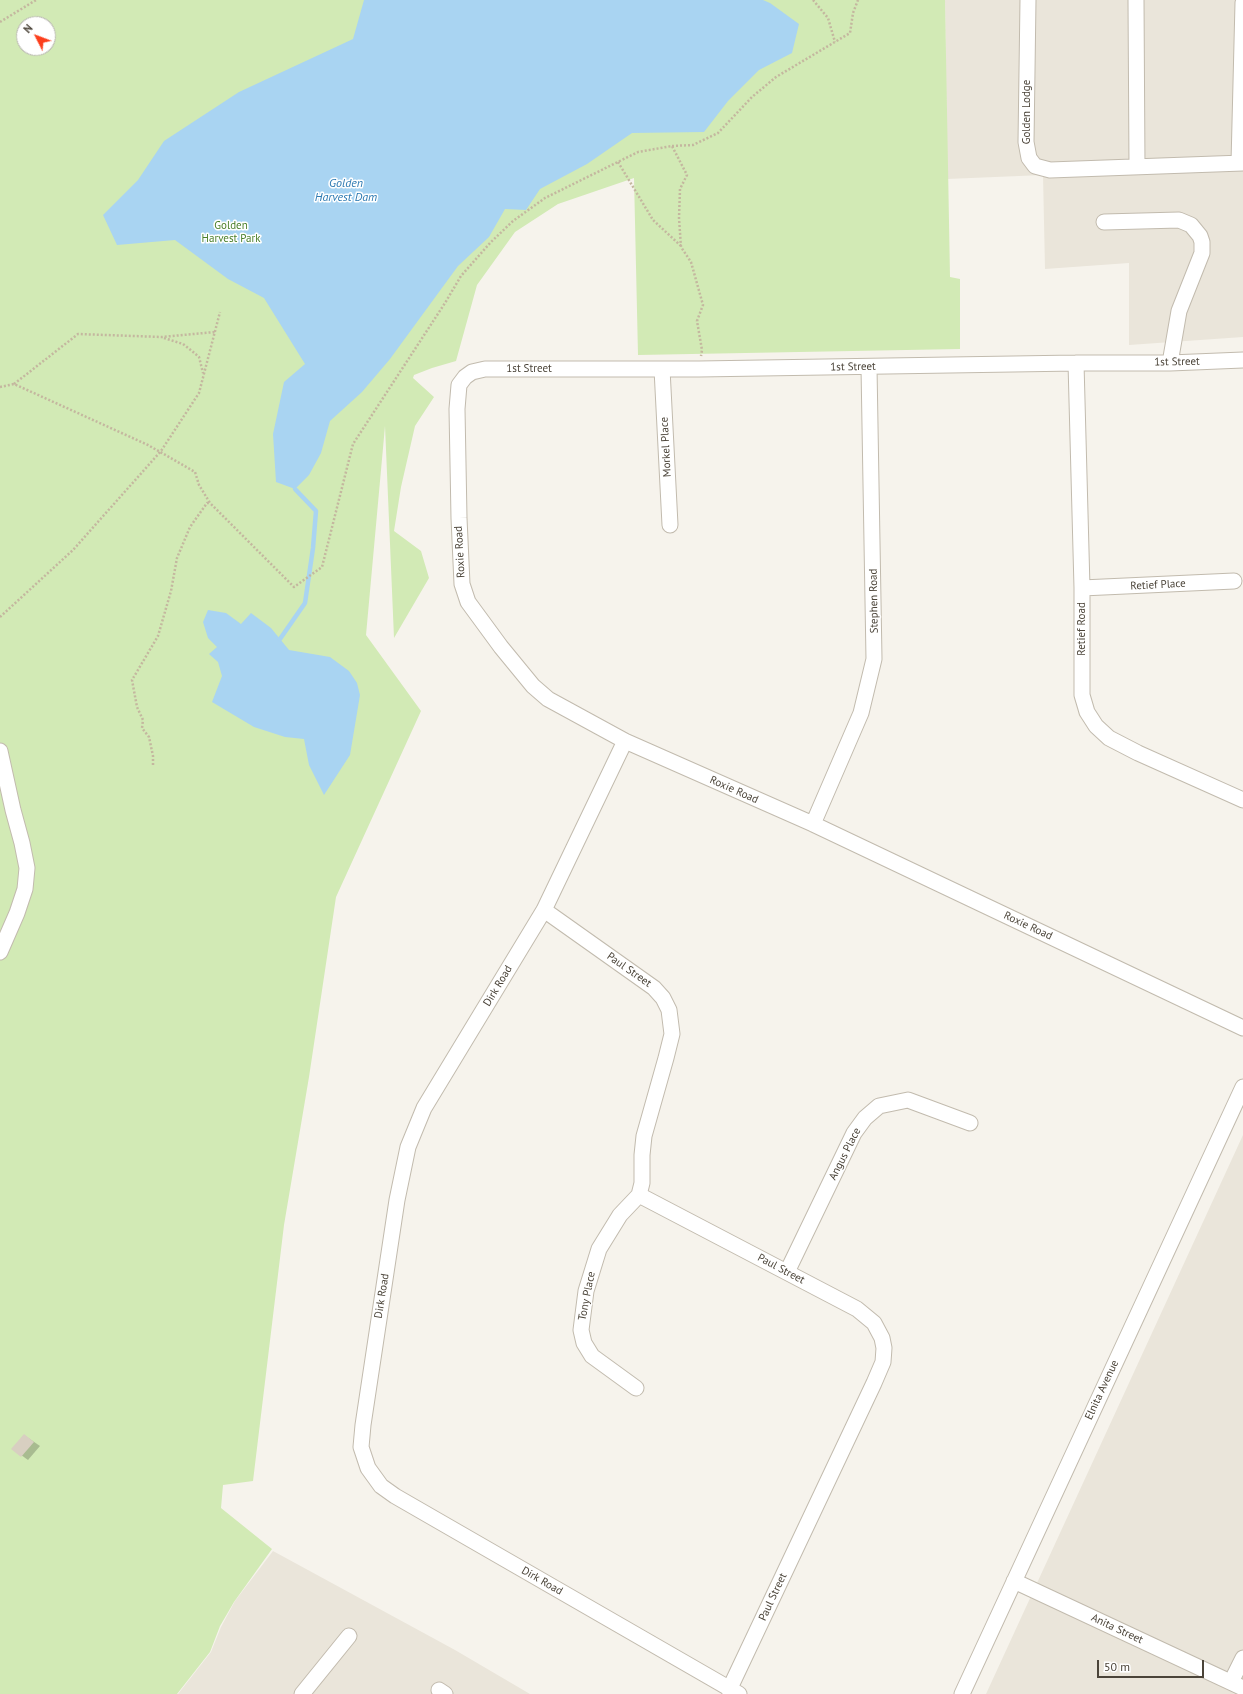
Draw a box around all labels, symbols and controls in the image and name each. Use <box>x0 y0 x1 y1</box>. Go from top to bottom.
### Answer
north arrow <box>16 16 56 56</box>
text: N <box>20 21 35 36</box>
street label: Golden Lodge <box>1020 80 1034 144</box>
water label: Golden Harvest Dam <box>315 177 377 205</box>
park label: Golden Harvest Park <box>202 219 260 245</box>
street label: 1st Street <box>1154 355 1200 369</box>
street label: 1st Street <box>830 360 876 374</box>
street label: 1st Street <box>506 362 552 376</box>
street label: Morkel Place <box>658 417 674 477</box>
street label: Roxie Road <box>452 526 468 578</box>
street label: Stephen Road <box>867 568 881 634</box>
street label: Retief Place <box>1130 577 1186 593</box>
street label: Retief Road <box>1075 602 1089 656</box>
street label: Roxie Road <box>708 773 760 807</box>
street label: Roxie Road <box>1002 909 1054 943</box>
street label: Paul Street <box>604 950 654 990</box>
street label: Dirk Road <box>481 963 515 1009</box>
street label: Angus Place <box>826 1126 864 1182</box>
street label: Paul Street <box>755 1251 807 1287</box>
street label: Tony Place <box>576 1270 598 1322</box>
street label: Dirk Road <box>372 1273 392 1319</box>
street label: Elnita Avenue <box>1082 1358 1122 1422</box>
street label: Dirk Road <box>519 1564 565 1598</box>
street label: Paul Street <box>756 1571 790 1623</box>
street label: Anita Street <box>1089 1611 1145 1647</box>
scale bar <box>1099 1652 1206 1678</box>
text: 50 m <box>1104 1659 1130 1674</box>

